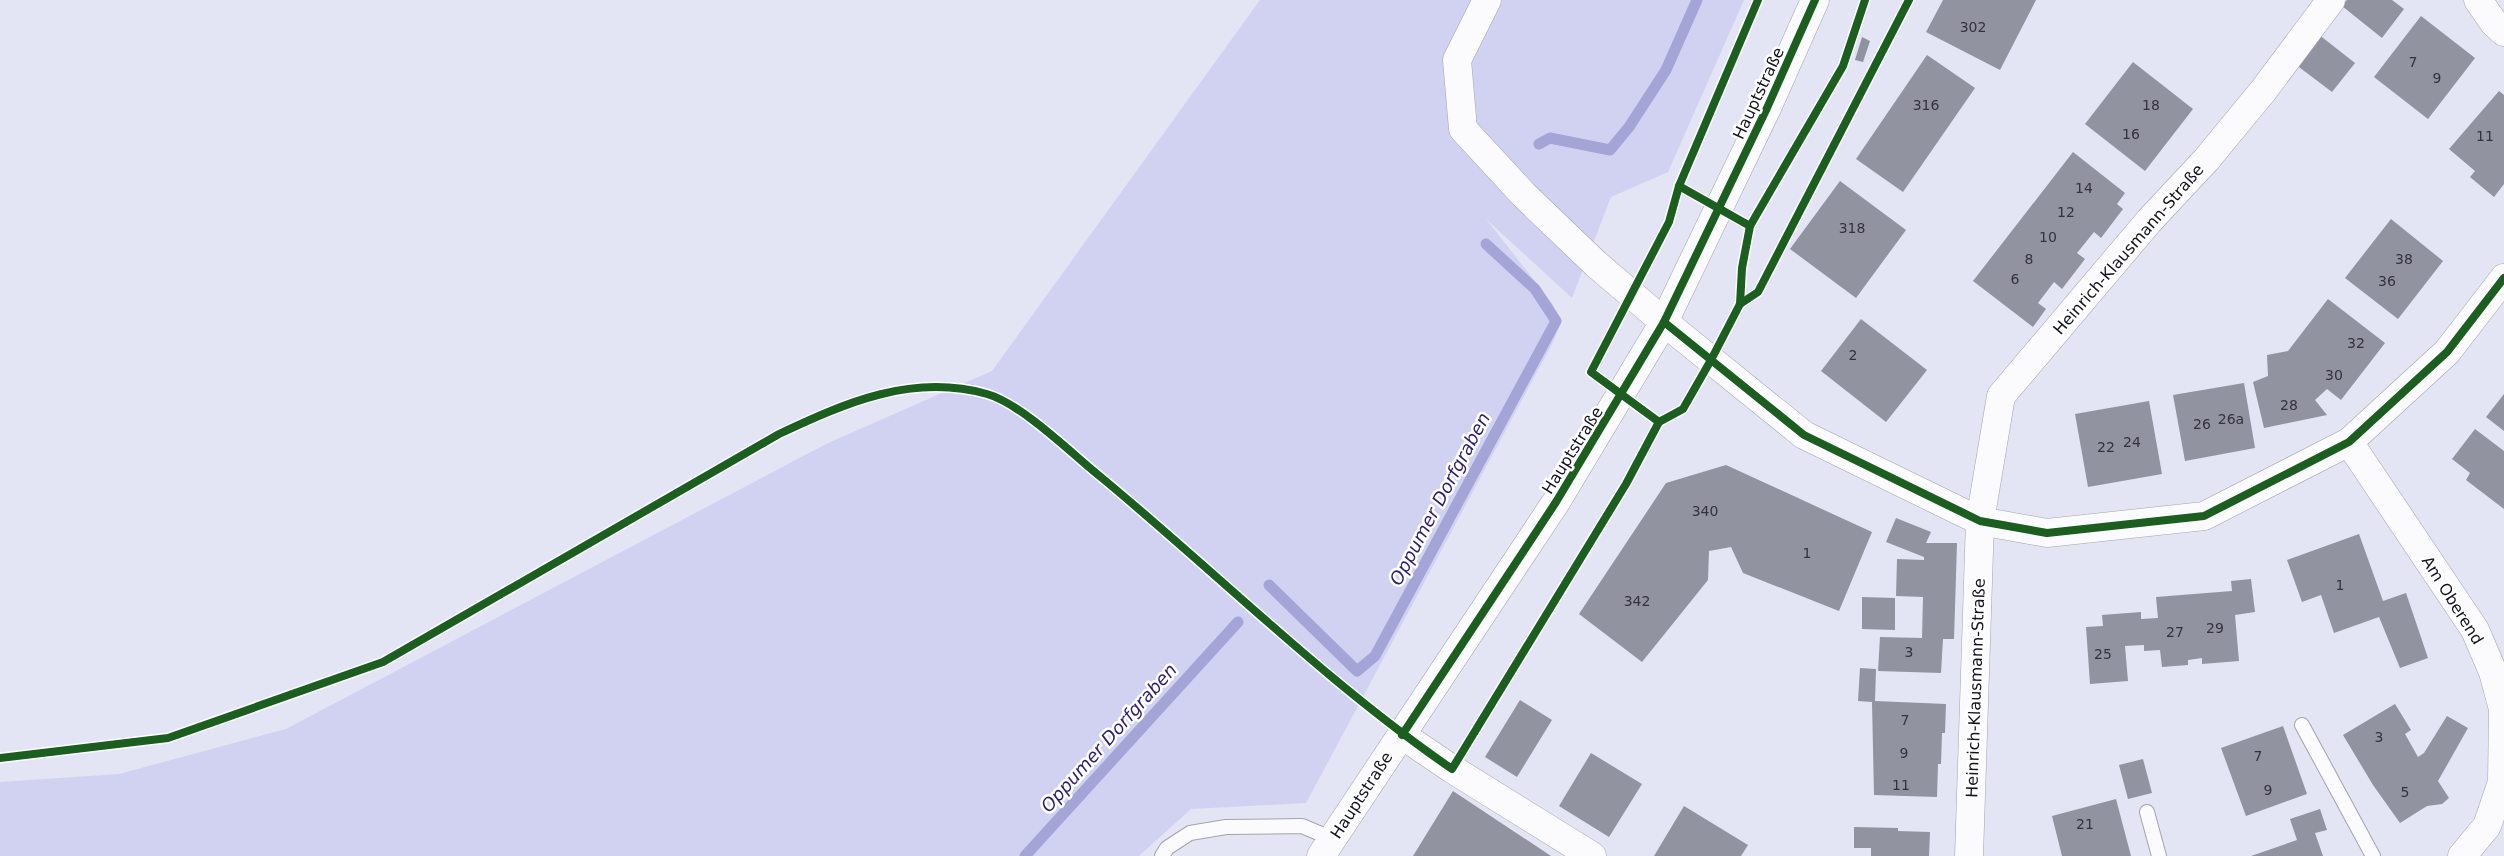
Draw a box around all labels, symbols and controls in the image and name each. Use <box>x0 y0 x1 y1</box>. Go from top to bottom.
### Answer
house number: 302 <box>1960 19 1986 35</box>
street label: Hauptstraße <box>1729 44 1788 142</box>
house number: 7 <box>2409 54 2417 70</box>
house number: 9 <box>2433 70 2441 86</box>
house number: 316 <box>1913 97 1939 113</box>
house number: 18 <box>2142 97 2160 113</box>
house number: 16 <box>2122 126 2140 142</box>
house number: 11 <box>2476 128 2494 144</box>
street label: Heinrich-Klausmann-Straße <box>2049 160 2208 338</box>
house number: 14 <box>2075 180 2093 196</box>
house number: 12 <box>2057 204 2075 220</box>
house number: 318 <box>1839 220 1865 236</box>
house number: 10 <box>2039 229 2057 245</box>
house number: 8 <box>2025 251 2033 267</box>
house number: 38 <box>2395 251 2413 267</box>
house number: 6 <box>2011 271 2020 287</box>
house number: 36 <box>2378 273 2396 289</box>
house number: 32 <box>2347 335 2365 351</box>
house number: 2 <box>1849 347 1857 363</box>
house number: 30 <box>2325 367 2343 383</box>
house number: 28 <box>2280 397 2298 413</box>
street label: Hauptstraße <box>1538 403 1607 497</box>
water label: Oppumer Dorfgraben <box>1385 409 1494 589</box>
house number: 26a <box>2218 411 2244 427</box>
house number: 26 <box>2193 416 2211 432</box>
house number: 24 <box>2123 434 2141 450</box>
house number: 22 <box>2097 439 2115 455</box>
house number: 340 <box>1692 503 1718 519</box>
house number: 1 <box>1803 545 1811 561</box>
street label: Am Oberend <box>2418 553 2487 648</box>
house number: 1 <box>2336 577 2344 593</box>
street label: Heinrich-Klausmann-Straße <box>1962 578 1989 798</box>
house number: 342 <box>1624 593 1650 609</box>
house number: 29 <box>2206 620 2224 636</box>
house number: 27 <box>2166 624 2184 640</box>
house number: 3 <box>1905 644 1913 660</box>
house number: 25 <box>2094 646 2112 662</box>
water label: Oppumer Dorfgraben <box>1036 659 1181 816</box>
house number: 7 <box>1901 712 1909 728</box>
house number: 3 <box>2375 729 2383 745</box>
house number: 9 <box>1900 745 1908 761</box>
street label: Hauptstraße <box>1326 748 1396 842</box>
house number: 7 <box>2254 748 2262 764</box>
house number: 11 <box>1892 777 1910 793</box>
house number: 9 <box>2264 782 2272 798</box>
house number: 5 <box>2401 784 2409 800</box>
house number: 21 <box>2076 816 2094 832</box>

